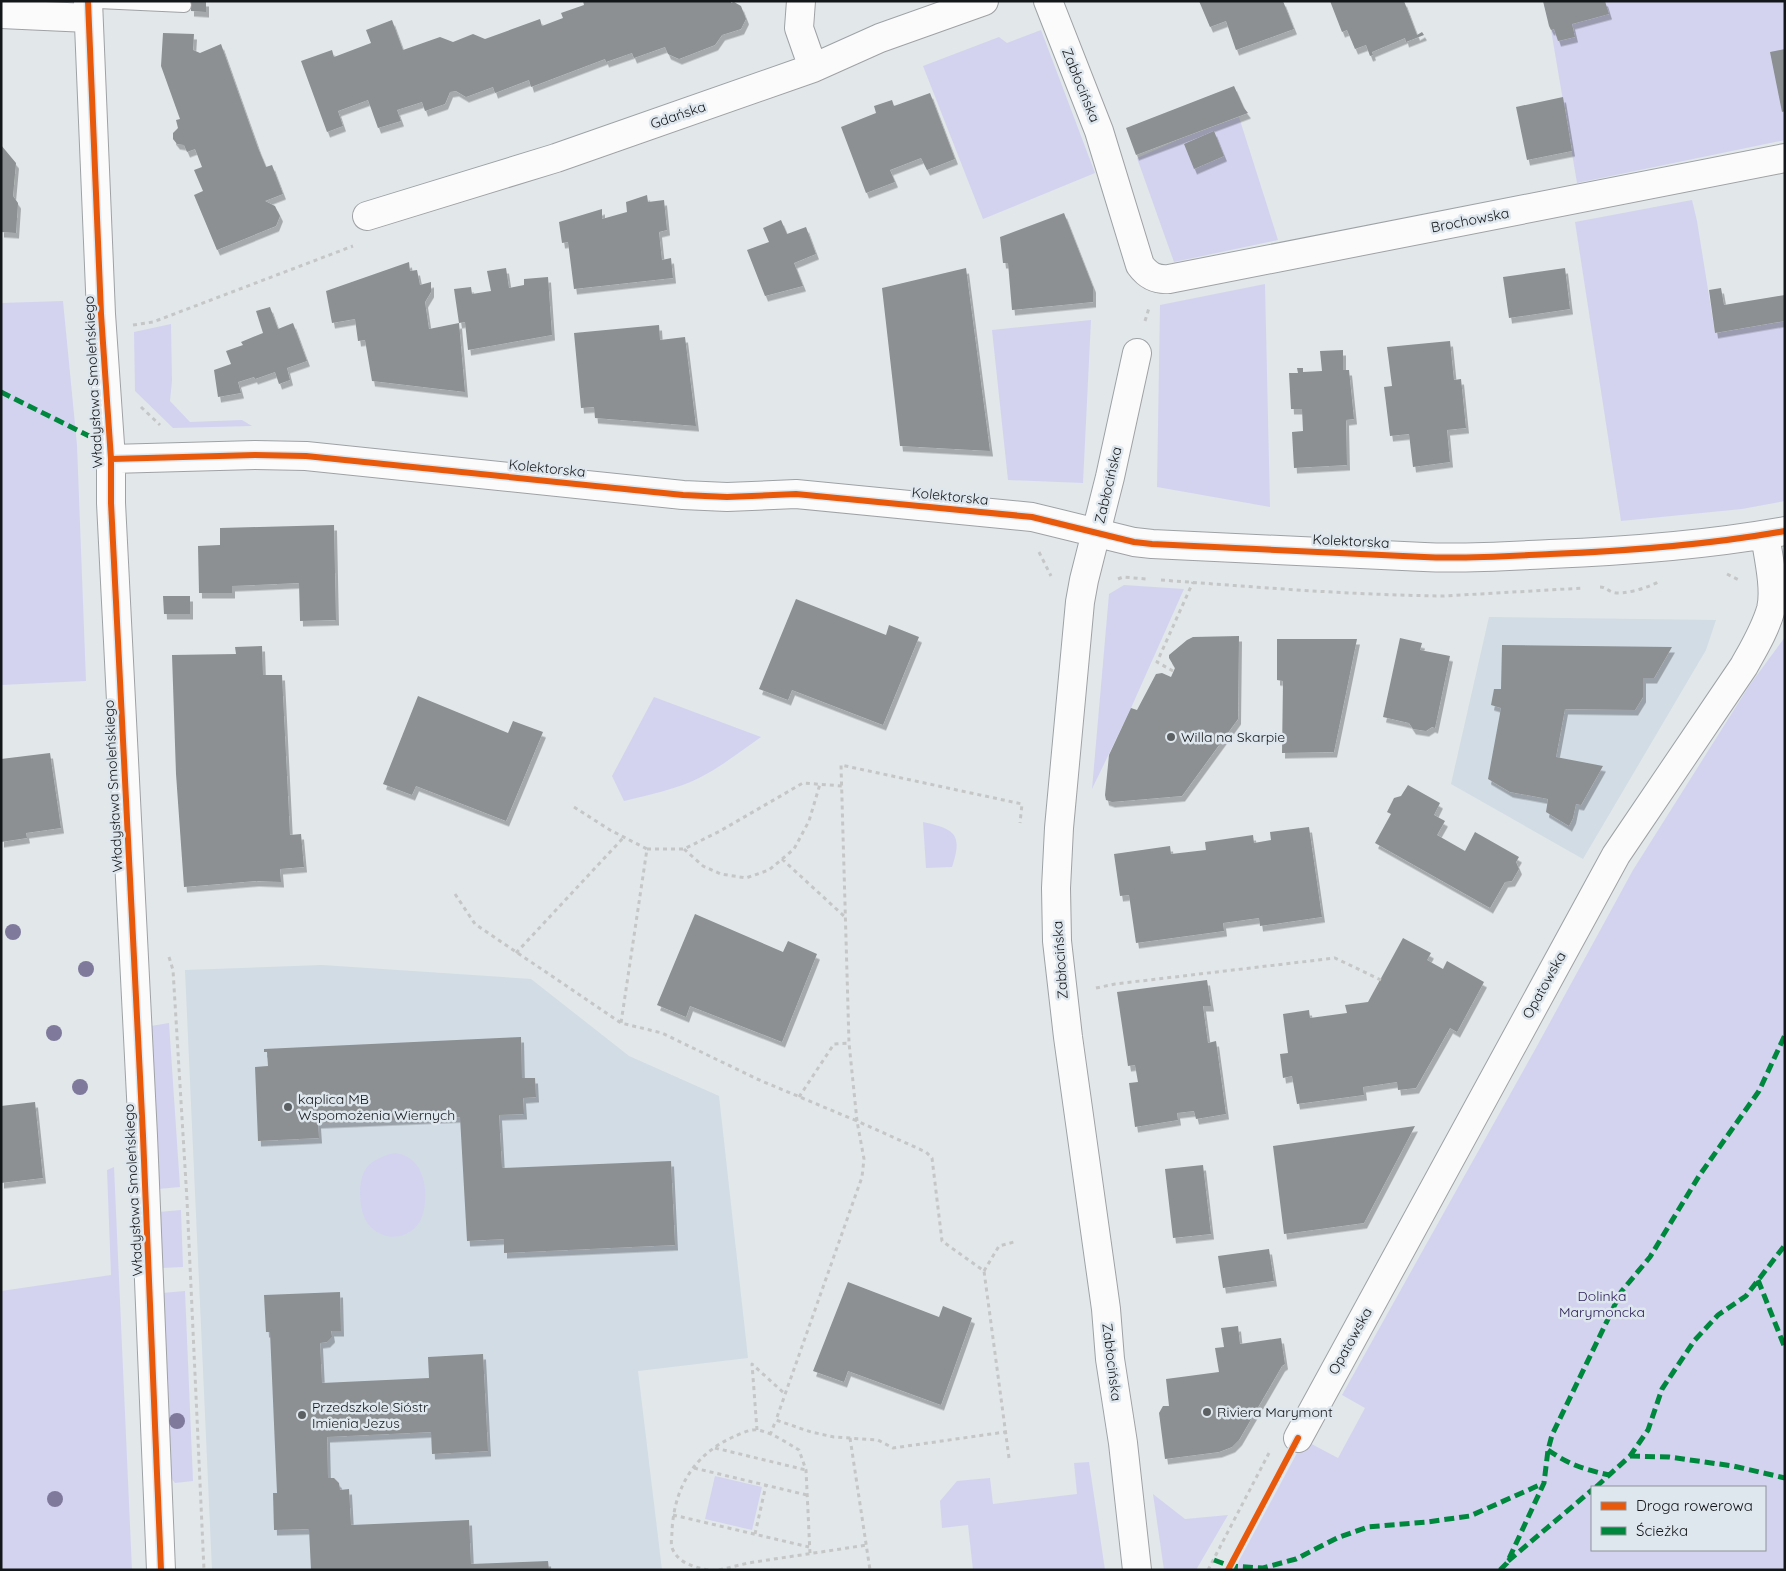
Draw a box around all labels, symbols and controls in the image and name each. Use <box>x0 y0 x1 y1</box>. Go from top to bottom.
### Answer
street label: Zabłocińska <box>1058 45 1104 125</box>
street label: Gdańska <box>648 97 708 133</box>
street label: Brochowska <box>1429 204 1511 236</box>
street label: Władysława Smoleńskiego <box>79 295 107 469</box>
street label: Zabłocińska <box>1090 445 1126 525</box>
street label: Kolektorska <box>508 455 586 481</box>
street label: Kolektorska <box>911 483 989 509</box>
street label: Kolektorska <box>1312 530 1390 552</box>
street label: Władysława Smoleńskiego <box>99 699 127 873</box>
place label: Willa na Skarpie <box>1181 728 1285 746</box>
marker: Willa na Skarpie <box>1165 731 1177 743</box>
street label: Zabłocińska <box>1048 920 1072 1000</box>
street label: Opatowska <box>1518 948 1570 1022</box>
place label: kaplica MB Wspomożenia Wiernych <box>298 1090 455 1124</box>
marker: kaplica MB Wspomożenia Wiernych <box>282 1101 294 1113</box>
street label: Władysława Smoleńskiego <box>119 1103 147 1277</box>
park label: Dolinka Marymoncka <box>1559 1287 1645 1321</box>
street label: Opatowska <box>1324 1304 1376 1378</box>
street label: Zabłocińska <box>1098 1322 1126 1402</box>
place label: Przedszkole Sióstr Imienia Jezus <box>312 1398 429 1432</box>
place label: Riviera Marymont <box>1217 1403 1333 1421</box>
marker: Riviera Marymont <box>1201 1406 1213 1418</box>
marker: Przedszkole Sióstr Imienia Jezus <box>296 1409 308 1421</box>
legend <box>1591 1486 1766 1551</box>
text: Droga rowerowa <box>1636 1496 1753 1515</box>
text: Ścieżka <box>1636 1521 1688 1540</box>

